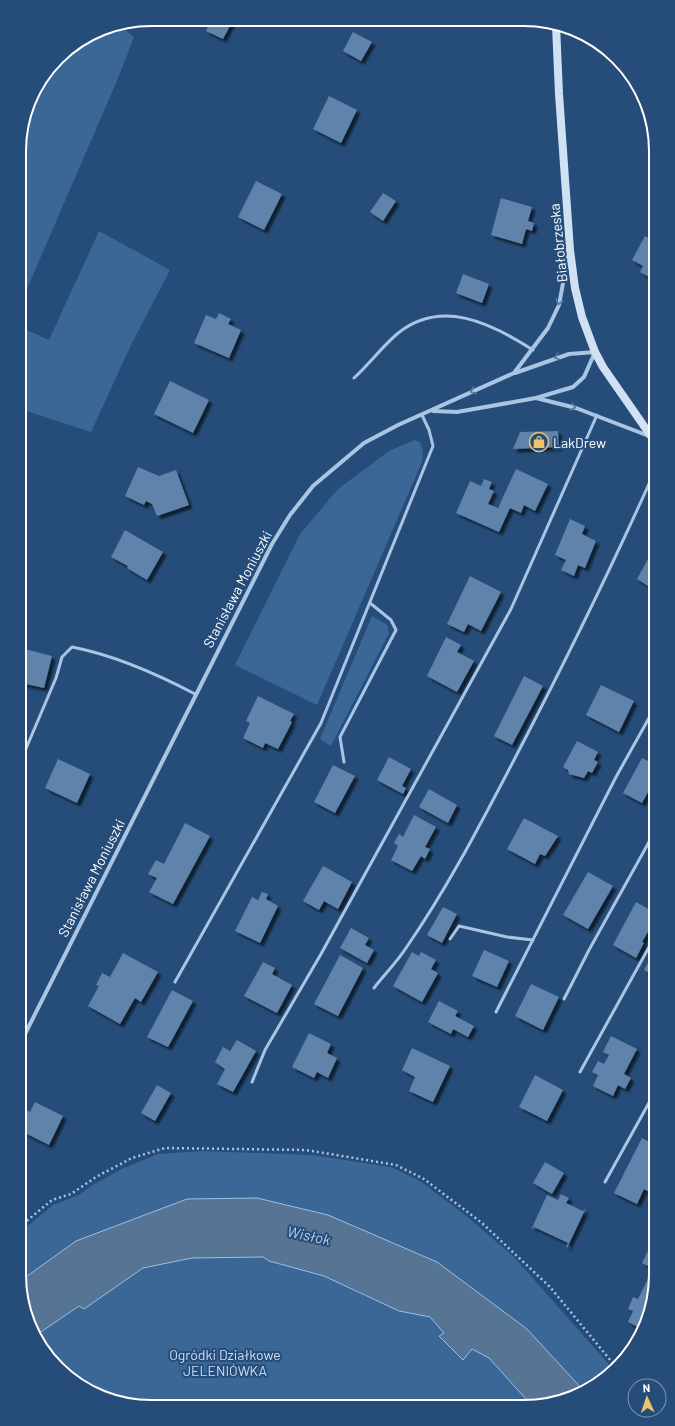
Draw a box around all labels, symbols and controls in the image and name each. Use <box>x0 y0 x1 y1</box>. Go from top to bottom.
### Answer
street label: Białobrzeska <box>545 203 571 283</box>
one-way arrow <box>555 298 564 305</box>
one-way arrow <box>553 352 560 361</box>
one-way arrow <box>469 387 476 395</box>
one-way arrow <box>570 403 577 411</box>
shop icon: LakDrew <box>528 431 550 453</box>
place label: LakDrew <box>553 434 606 451</box>
street label: Stanisława Moniuszki <box>199 528 275 650</box>
street label: Stanisława Moniuszki <box>54 816 128 940</box>
water label: Wisłok <box>286 1222 333 1248</box>
park label: Ogródki Działkowe JELENIÓWKA <box>169 1346 281 1379</box>
north arrow <box>627 1378 667 1418</box>
text: N <box>642 1381 650 1394</box>

